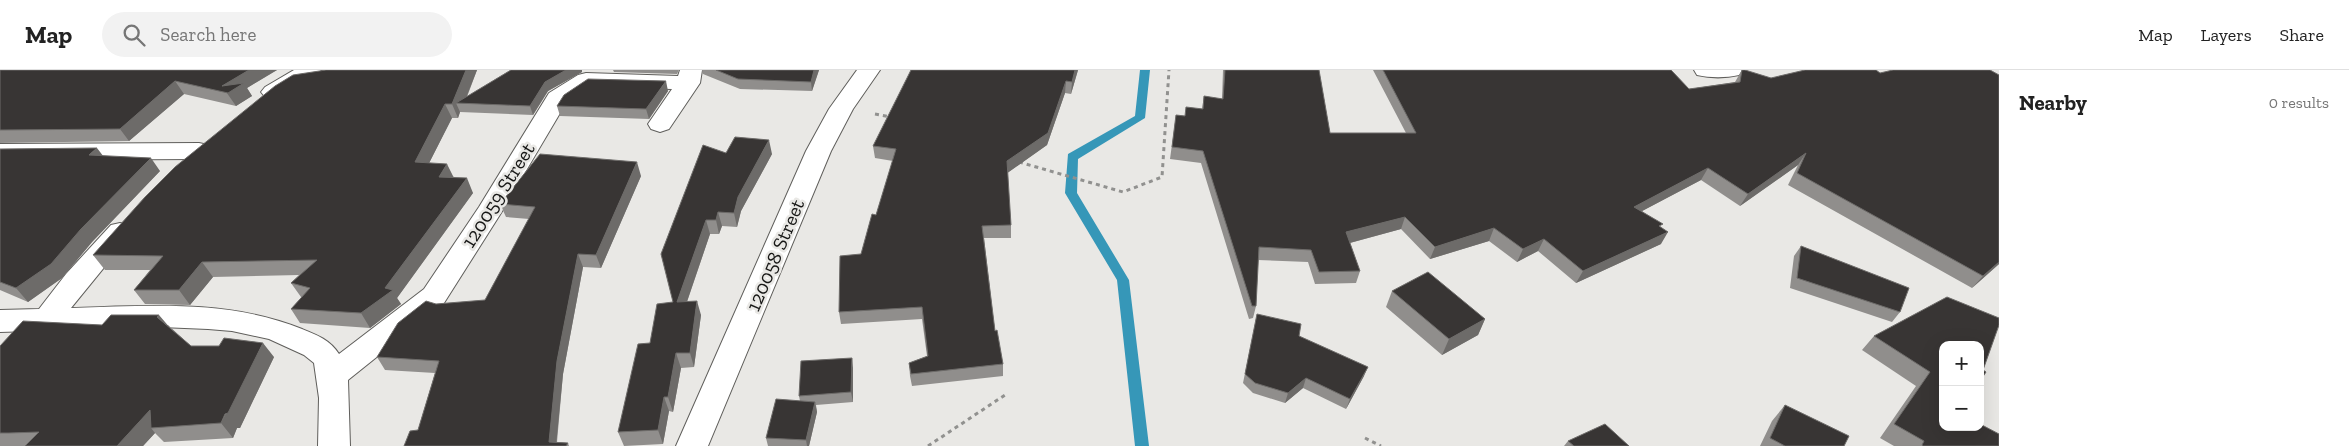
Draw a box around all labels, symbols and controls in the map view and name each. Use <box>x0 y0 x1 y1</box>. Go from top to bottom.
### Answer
search box <box>102 12 452 57</box>
text: Map <box>25 20 72 49</box>
icon: search <box>120 21 148 49</box>
text: Search here <box>160 23 257 46</box>
text: Map <box>2138 24 2173 46</box>
text: Layers <box>2201 24 2252 46</box>
text: Share <box>2280 24 2324 46</box>
text: Nearby <box>2019 90 2087 115</box>
text: 0 results <box>2269 93 2329 112</box>
street label: 120059 Street <box>456 138 540 252</box>
street label: 120058 Street <box>741 195 810 315</box>
map controls <box>1939 341 1984 431</box>
button: + <box>1939 341 1984 386</box>
button: − <box>1939 386 1984 431</box>

